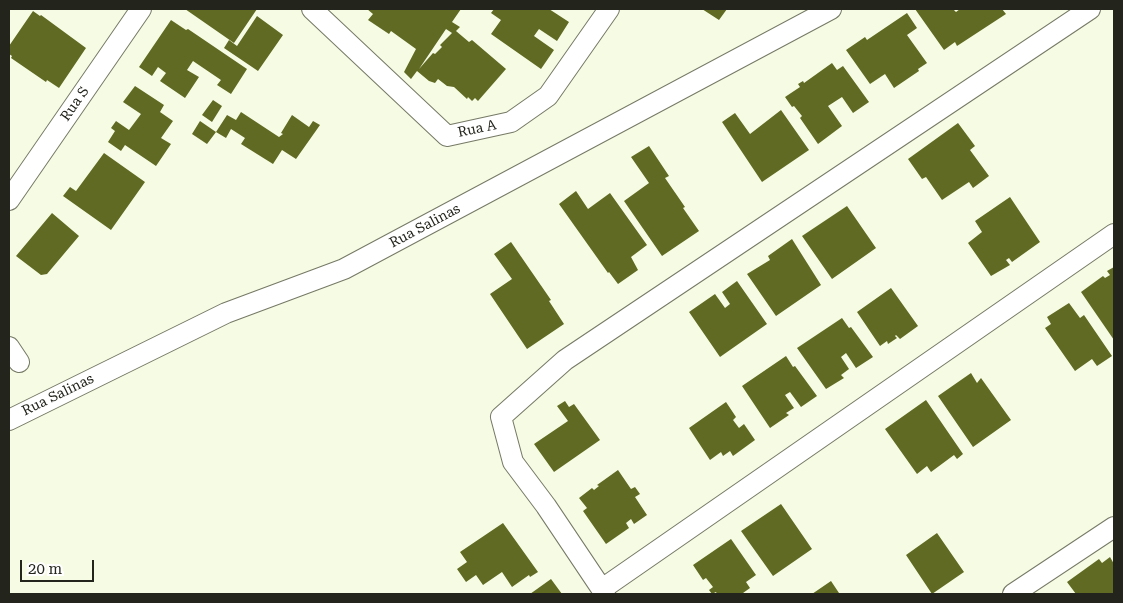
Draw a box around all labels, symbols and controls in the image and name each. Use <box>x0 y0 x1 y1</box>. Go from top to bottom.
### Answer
street label: Rua S <box>57 84 93 124</box>
street label: Rua A <box>456 117 498 141</box>
street label: Rua Salinas <box>387 200 463 252</box>
street label: Rua Salinas <box>19 370 97 420</box>
scale bar <box>22 550 96 582</box>
text: 20 m <box>28 560 62 578</box>

